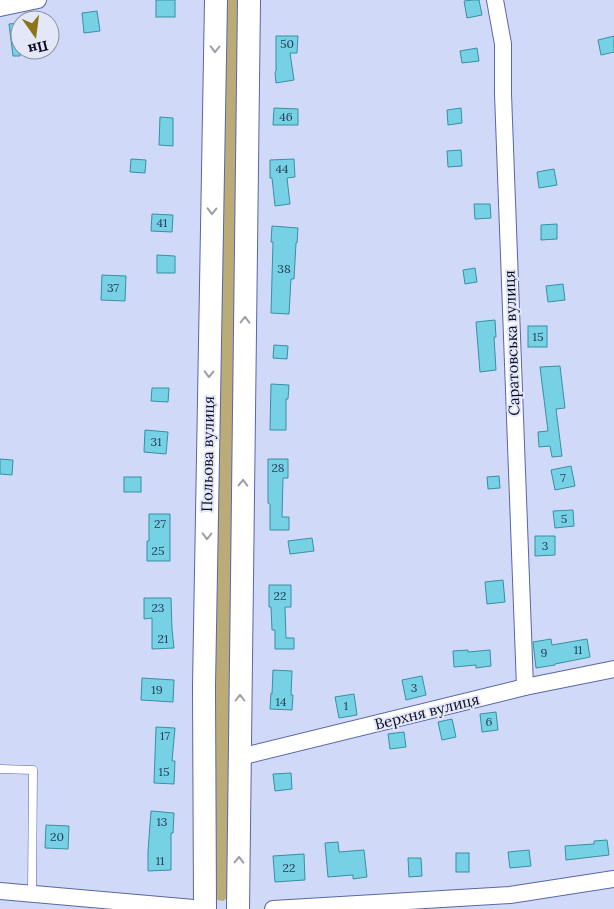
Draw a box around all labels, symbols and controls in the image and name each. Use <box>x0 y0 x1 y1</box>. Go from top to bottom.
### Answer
north arrow <box>10 10 60 60</box>
text: Пн <box>26 36 50 59</box>
house number: 50 <box>280 36 294 51</box>
one-way arrow <box>210 45 220 53</box>
house number: 46 <box>279 109 293 124</box>
house number: 44 <box>275 161 289 176</box>
one-way arrow <box>207 208 217 215</box>
house number: 41 <box>157 215 167 230</box>
house number: 38 <box>277 261 291 276</box>
street label: Саратовська вулиця <box>499 270 524 416</box>
house number: 37 <box>107 280 119 295</box>
one-way arrow <box>240 316 250 324</box>
house number: 15 <box>533 329 543 344</box>
one-way arrow <box>204 370 214 378</box>
street label: Польова вулиця <box>197 396 218 512</box>
house number: 31 <box>150 434 162 449</box>
house number: 28 <box>271 460 285 475</box>
house number: 7 <box>560 470 566 485</box>
one-way arrow <box>238 479 248 486</box>
house number: 5 <box>561 511 567 526</box>
house number: 27 <box>154 516 166 531</box>
one-way arrow <box>201 532 212 540</box>
house number: 3 <box>542 538 549 553</box>
house number: 25 <box>152 543 164 558</box>
house number: 22 <box>274 588 286 603</box>
house number: 23 <box>152 600 165 615</box>
house number: 21 <box>158 631 168 646</box>
house number: 11 <box>574 642 582 657</box>
house number: 9 <box>541 645 548 660</box>
house number: 3 <box>411 680 418 695</box>
house number: 19 <box>151 682 163 697</box>
street label: Верхня вулиця <box>373 689 481 734</box>
one-way arrow <box>235 694 245 702</box>
house number: 14 <box>276 694 287 709</box>
house number: 1 <box>344 698 348 713</box>
house number: 6 <box>486 714 493 729</box>
house number: 17 <box>160 728 170 743</box>
house number: 15 <box>159 764 169 779</box>
house number: 13 <box>156 814 168 829</box>
house number: 20 <box>50 829 64 844</box>
house number: 11 <box>156 853 164 868</box>
one-way arrow <box>234 856 244 864</box>
house number: 22 <box>283 860 295 875</box>

